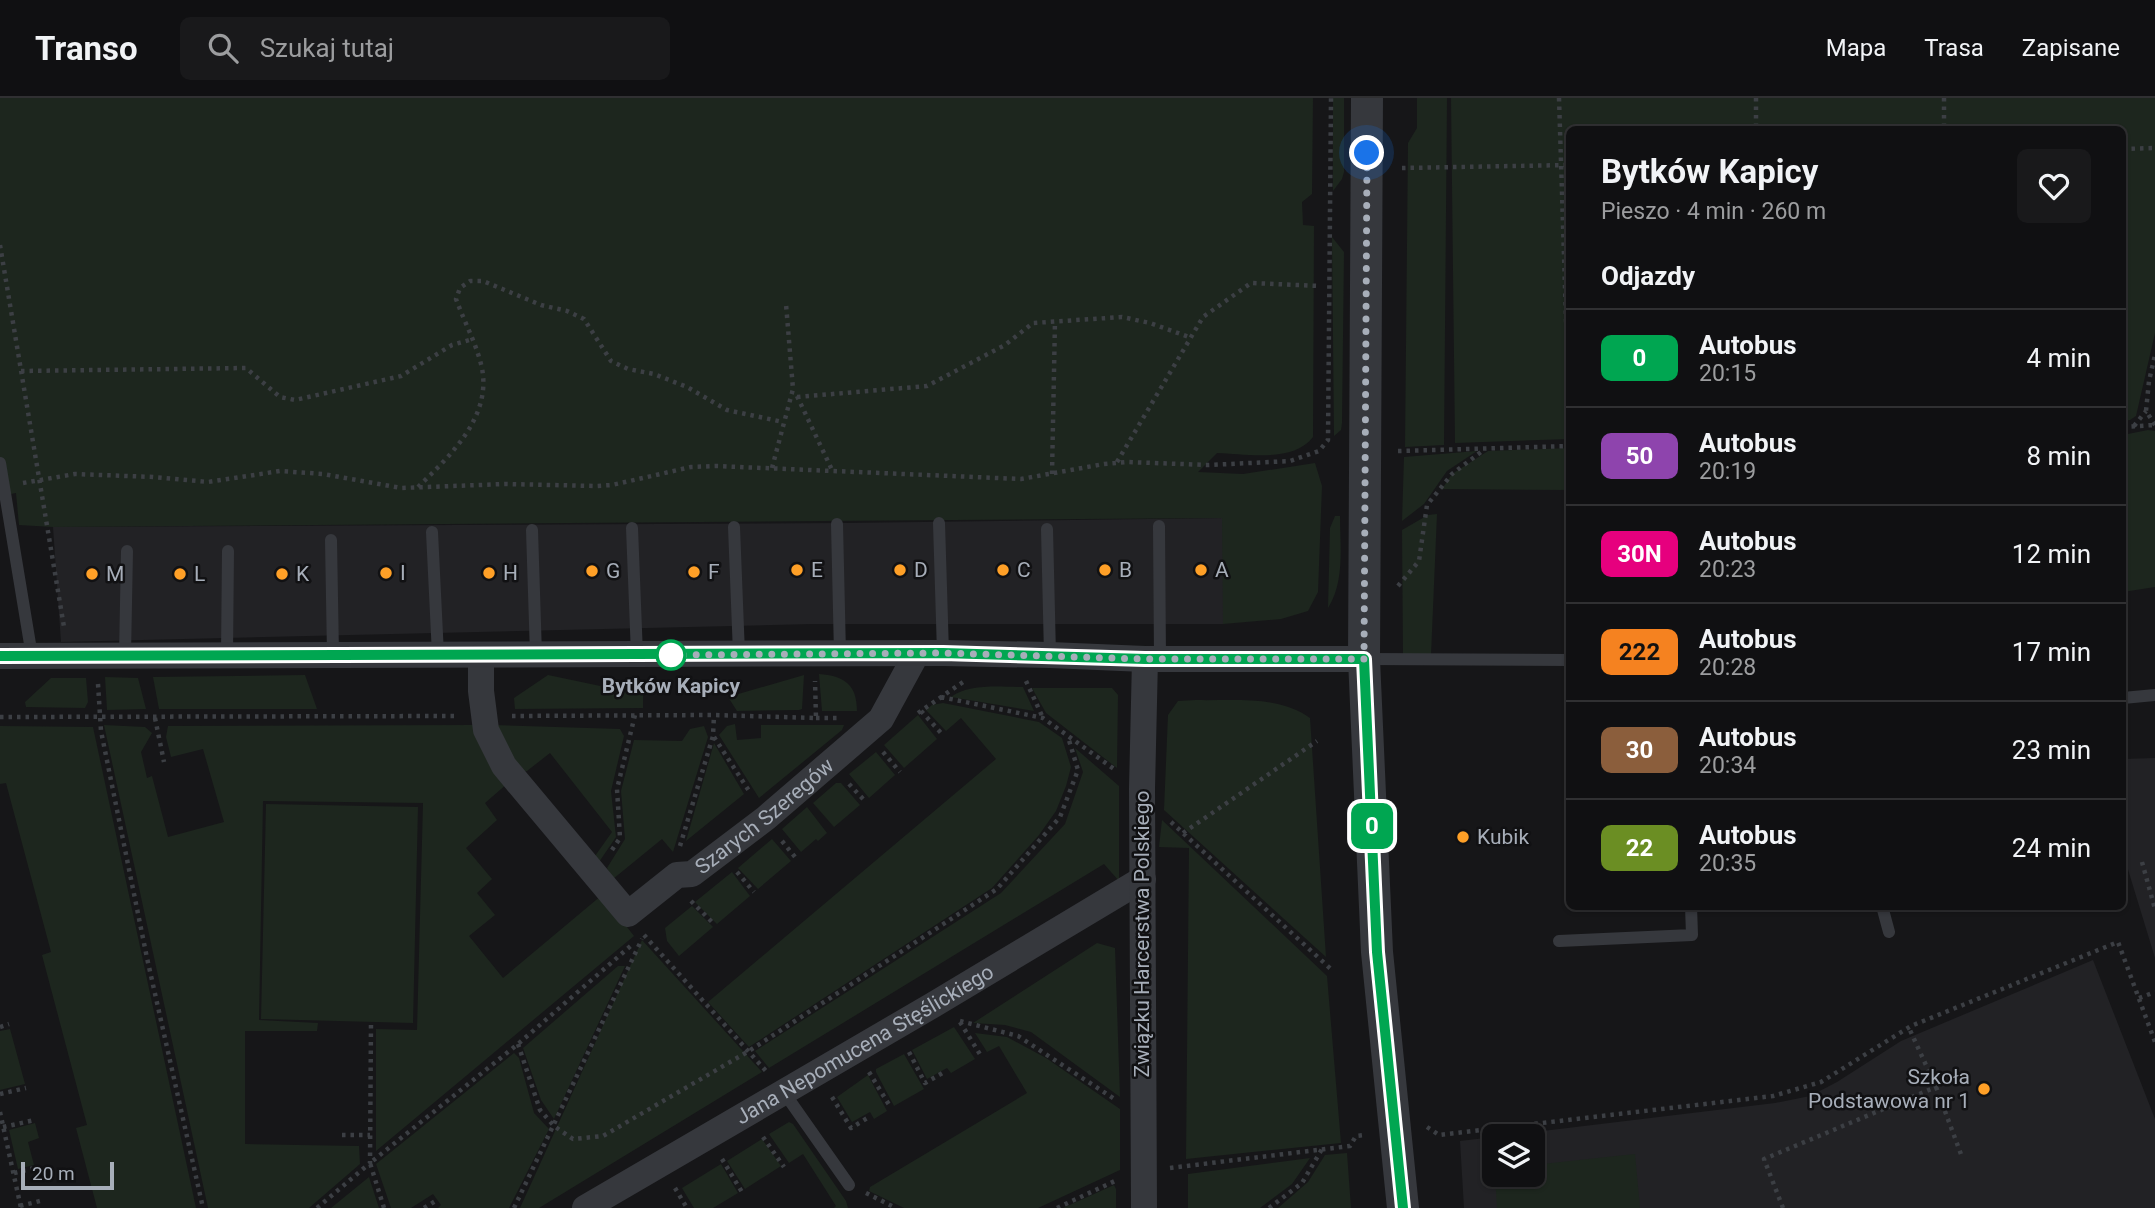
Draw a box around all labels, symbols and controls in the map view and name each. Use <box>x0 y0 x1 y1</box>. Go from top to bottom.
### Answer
search box <box>180 17 670 80</box>
text: Transo <box>35 29 138 68</box>
icon: search <box>204 29 242 67</box>
text: Szukaj tutaj <box>260 33 394 63</box>
text: Mapa <box>1826 34 1886 62</box>
text: Trasa <box>1924 34 1984 62</box>
text: Zapisane <box>2022 34 2120 62</box>
your location <box>1349 135 1384 170</box>
button: heart <box>2017 149 2091 223</box>
text: Bytków Kapicy <box>1601 152 1818 191</box>
text: Pieszo · 4 min · 260 m <box>1601 198 1826 225</box>
text: Odjazdy <box>1601 261 1695 291</box>
text: Autobus <box>1699 330 1797 360</box>
text: 4 min <box>2026 343 2091 373</box>
text: 0 <box>1633 344 1646 372</box>
text: 20:15 <box>1699 360 1756 387</box>
text: Autobus <box>1699 428 1797 458</box>
text: 8 min <box>2026 441 2091 471</box>
text: 50 <box>1626 442 1653 470</box>
text: 20:19 <box>1699 458 1756 485</box>
text: Autobus <box>1699 526 1797 556</box>
text: 12 min <box>2012 539 2091 569</box>
text: 30N <box>1617 540 1662 568</box>
text: 20:23 <box>1699 556 1756 583</box>
place label: E <box>811 558 823 582</box>
place label: D <box>914 558 928 582</box>
place label: C <box>1017 558 1031 582</box>
place label: B <box>1119 558 1132 582</box>
place label: A <box>1215 558 1229 582</box>
place label: G <box>606 559 620 583</box>
place label: F <box>708 560 720 584</box>
place label: I <box>400 561 406 585</box>
place label: H <box>503 561 518 585</box>
place label: M <box>106 562 124 586</box>
place label: L <box>194 562 205 586</box>
place label: K <box>296 562 310 586</box>
marker: E <box>789 562 805 578</box>
marker: D <box>892 562 908 578</box>
marker: C <box>995 562 1011 578</box>
marker: B <box>1097 562 1113 578</box>
marker: A <box>1193 562 1209 578</box>
marker: G <box>584 563 600 579</box>
marker: F <box>686 564 702 580</box>
marker: I <box>378 565 394 581</box>
marker: H <box>481 565 497 581</box>
marker: M <box>84 566 100 582</box>
marker: L <box>172 566 188 582</box>
marker: K <box>274 566 290 582</box>
text: Autobus <box>1699 624 1797 654</box>
text: 17 min <box>2012 637 2091 667</box>
text: 222 <box>1619 638 1660 666</box>
marker: Bytków Kapicy <box>656 640 686 670</box>
text: 20:28 <box>1699 654 1756 681</box>
place label: Bytków Kapicy <box>602 674 741 698</box>
text: Autobus <box>1699 722 1797 752</box>
text: 23 min <box>2012 735 2091 765</box>
text: 30 <box>1626 736 1653 764</box>
text: 20:34 <box>1699 752 1756 779</box>
street label: Szarych Szeregów <box>691 753 839 879</box>
street label: Związku Harcerstwa Polskiego <box>1130 791 1154 1077</box>
line badge: 0 <box>1349 803 1395 849</box>
text: 0 <box>1365 812 1379 840</box>
text: Autobus <box>1699 820 1797 850</box>
place label: Kubik <box>1477 825 1529 849</box>
marker: Kubik <box>1455 829 1471 845</box>
text: 24 min <box>2012 833 2091 863</box>
text: 22 <box>1626 834 1653 862</box>
text: 20:35 <box>1699 850 1756 877</box>
street label: Jana Nepomucena Stęślickiego <box>731 959 998 1129</box>
place label: Szkoła Podstawowa nr 1 <box>1808 1065 1970 1113</box>
marker: Szkoła Podstawowa nr 1 <box>1976 1081 1992 1097</box>
map controls <box>1482 1124 1545 1187</box>
button: layers <box>1482 1124 1545 1187</box>
scale bar <box>21 1159 114 1191</box>
text: 20 m <box>32 1162 75 1185</box>

